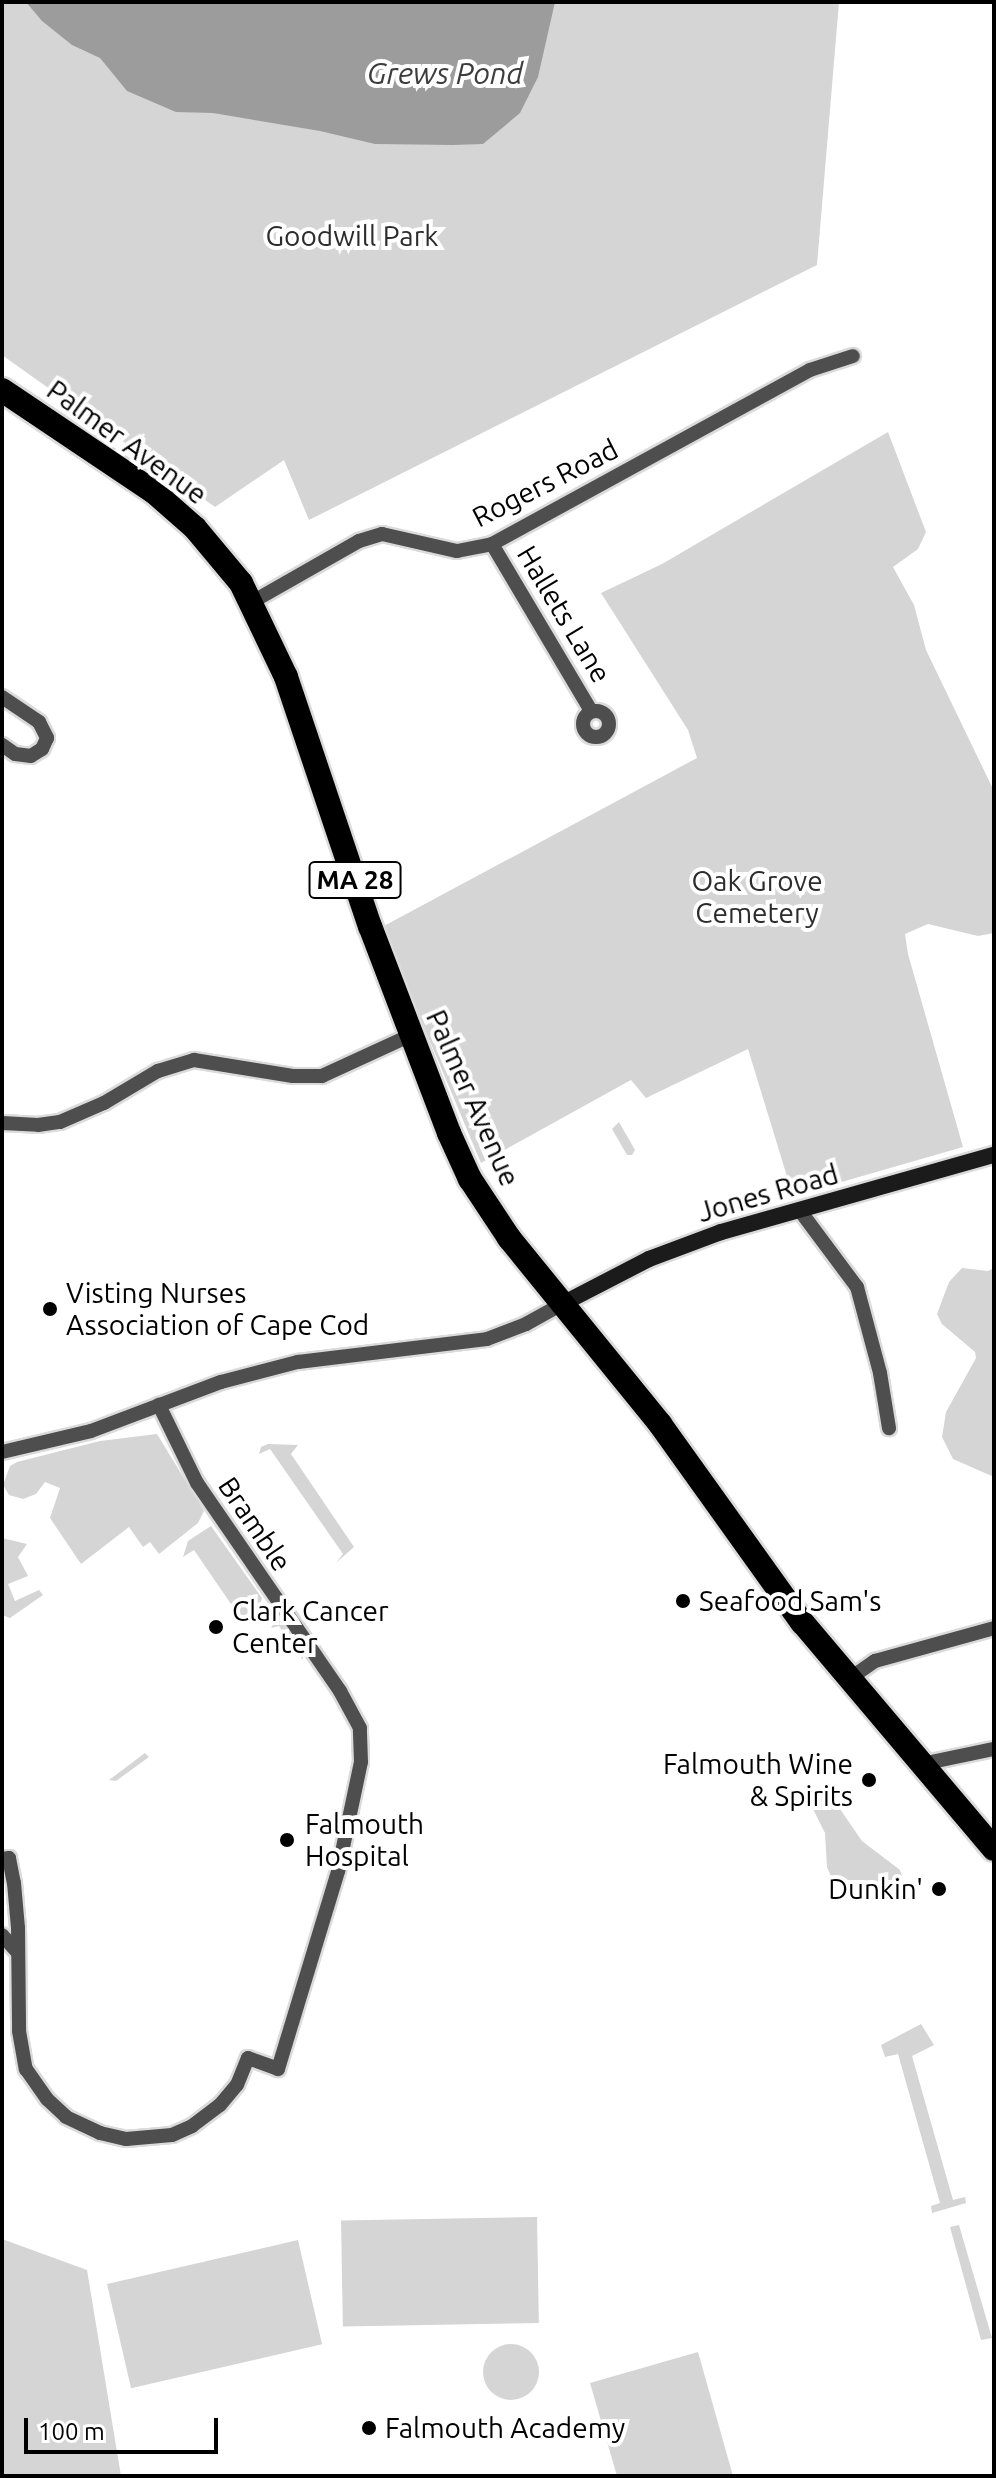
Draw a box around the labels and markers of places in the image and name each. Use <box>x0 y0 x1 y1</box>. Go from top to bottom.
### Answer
place label: Visting Nurses Association of Cape Cod <box>66 1276 369 1342</box>
marker: Visting Nurses Association of Cape Cod <box>41 1300 59 1318</box>
place label: Seafood Sam's <box>699 1584 881 1618</box>
marker: Seafood Sam's <box>674 1592 692 1610</box>
place label: Clark Cancer Center <box>232 1594 389 1660</box>
marker: Clark Cancer Center <box>207 1618 225 1636</box>
place label: Falmouth Wine & Spirits <box>663 1747 853 1813</box>
marker: Falmouth Wine & Spirits <box>860 1771 878 1789</box>
place label: Falmouth Hospital <box>305 1807 424 1873</box>
marker: Falmouth Hospital <box>276 1829 298 1851</box>
place label: Dunkin' <box>828 1872 923 1906</box>
marker: Dunkin' <box>930 1880 948 1898</box>
place label: Falmouth Academy <box>385 2411 625 2445</box>
marker: Falmouth Academy <box>360 2419 378 2437</box>

